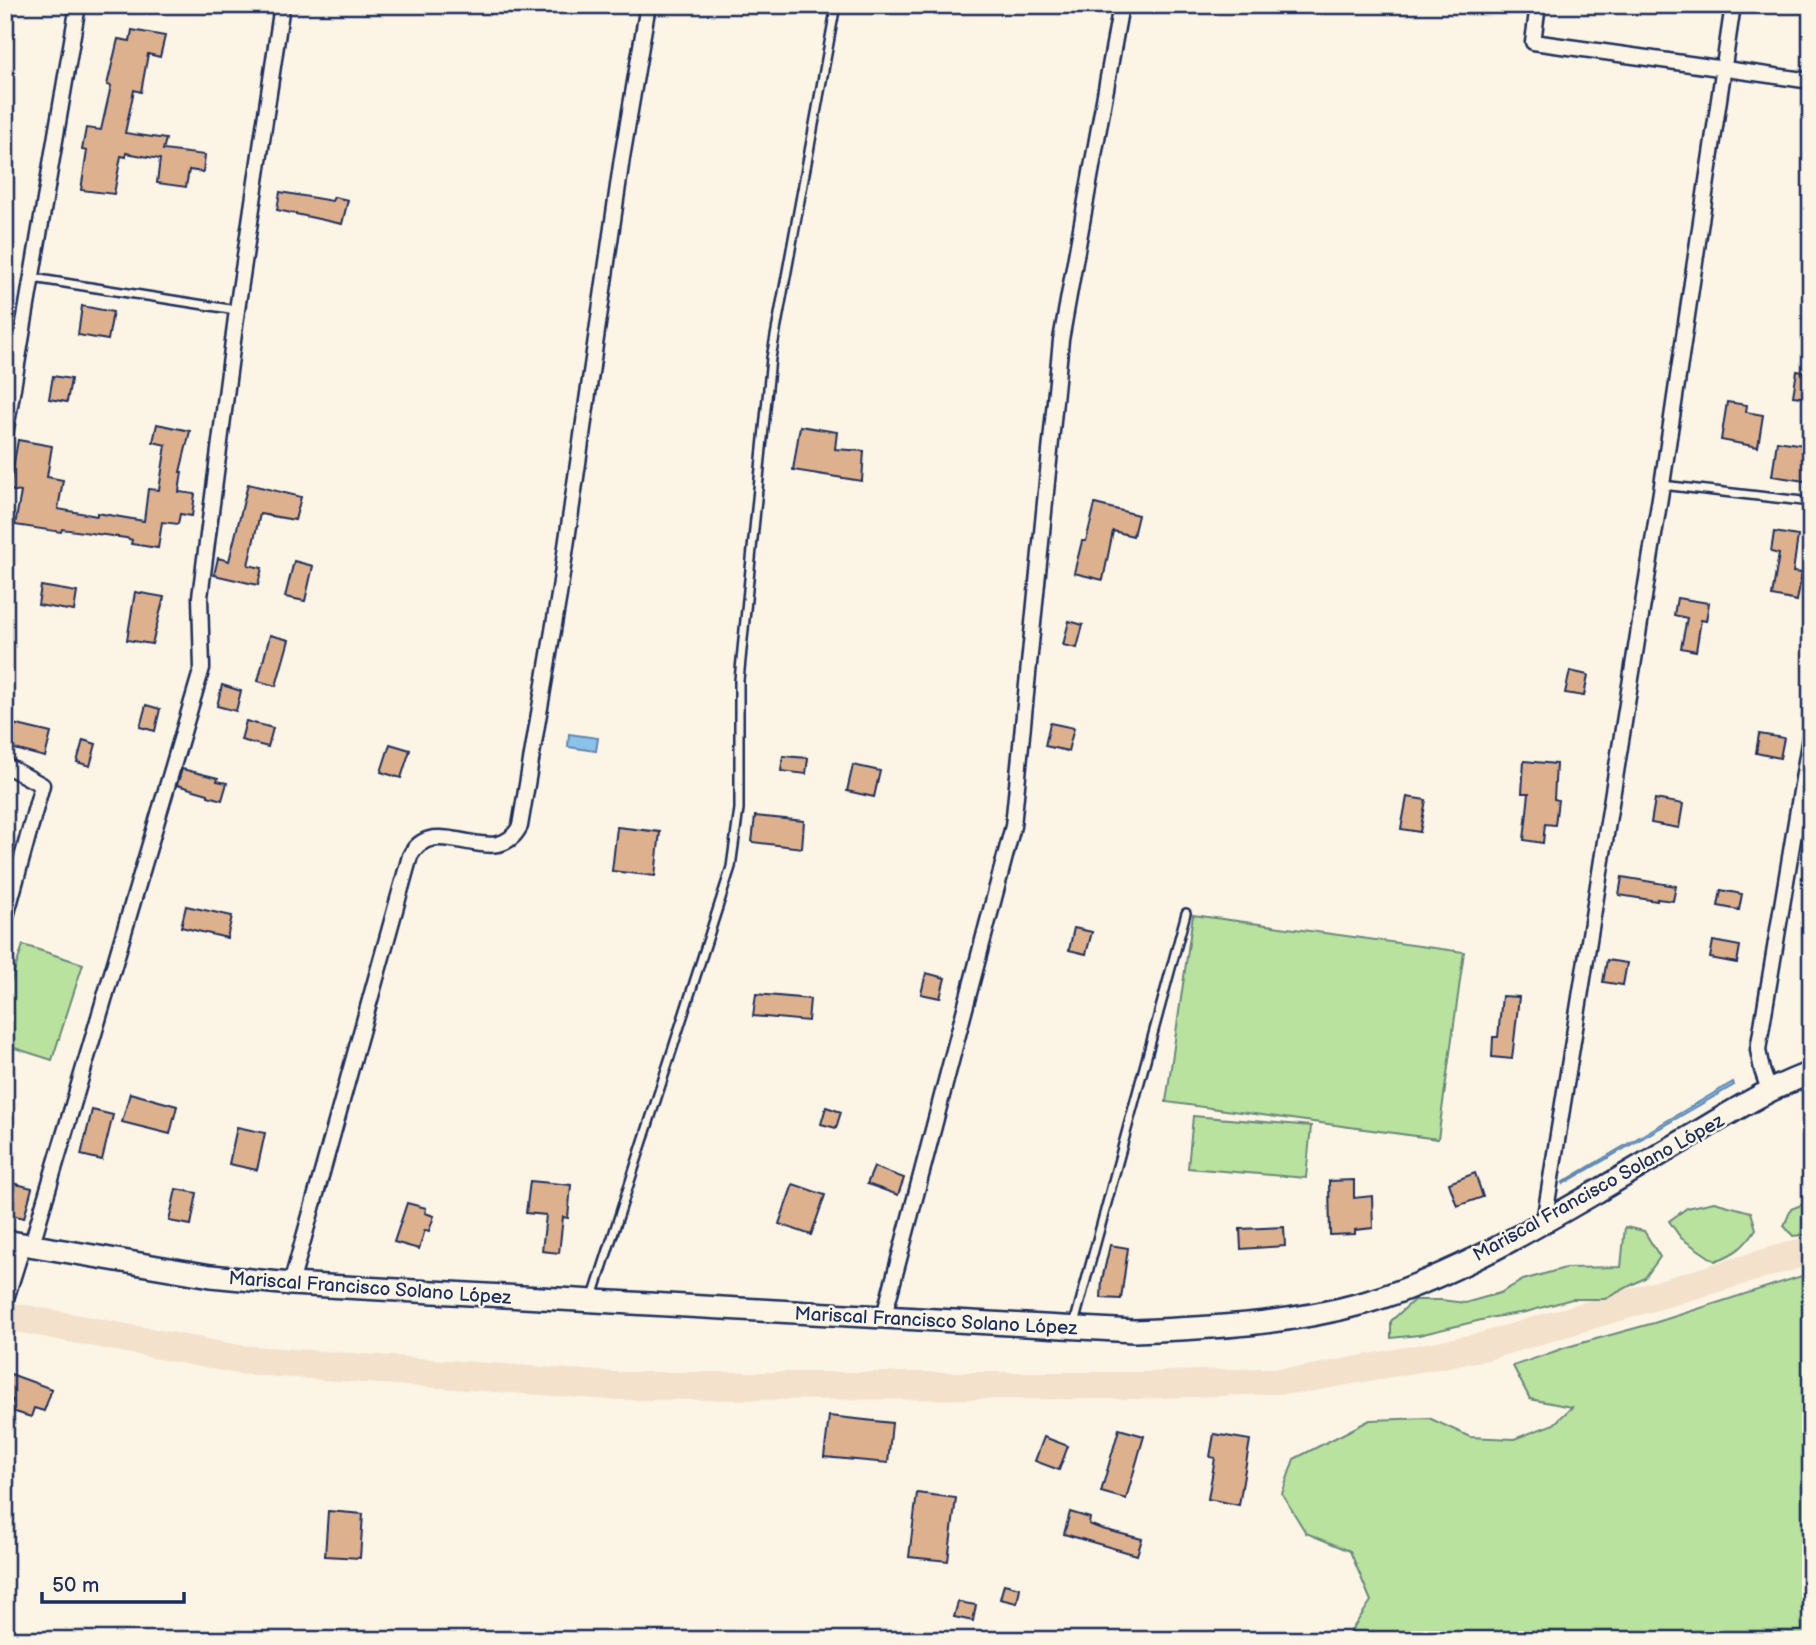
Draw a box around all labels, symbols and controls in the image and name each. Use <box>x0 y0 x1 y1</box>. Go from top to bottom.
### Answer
street label: Mariscal Francisco Solano López <box>1469 1109 1729 1267</box>
street label: Mariscal Francisco Solano López <box>228 1267 513 1310</box>
street label: Mariscal Francisco Solano López <box>794 1303 1079 1340</box>
scale bar <box>42 1561 184 1605</box>
text: 50 m <box>52 1573 99 1598</box>

